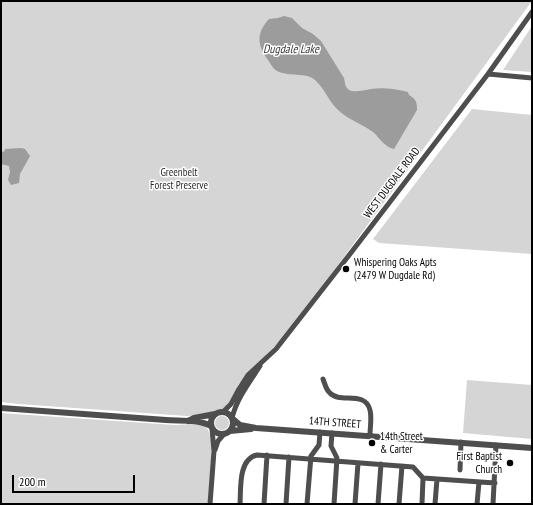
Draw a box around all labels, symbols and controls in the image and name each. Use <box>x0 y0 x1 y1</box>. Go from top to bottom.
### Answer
water label: Dugdale Lake <box>263 43 319 57</box>
street label: WEST DUGDALE ROAD <box>361 145 423 221</box>
park label: Greenbelt Forest Preserve <box>150 166 208 192</box>
place label: Whispering Oaks Apts (2479 W Dugdale Rd) <box>354 256 436 282</box>
marker: Whispering Oaks Apts (2479 W Dugdale Rd) <box>341 264 351 274</box>
street label: 14TH STREET <box>308 415 362 431</box>
place label: 14th Street & Carter <box>380 430 423 456</box>
marker: 14th Street & Carter <box>367 438 377 448</box>
place label: First Baptist Church <box>456 450 502 476</box>
marker: First Baptist Church <box>505 458 515 468</box>
scale bar <box>14 467 137 493</box>
text: 200 m <box>19 474 46 489</box>

